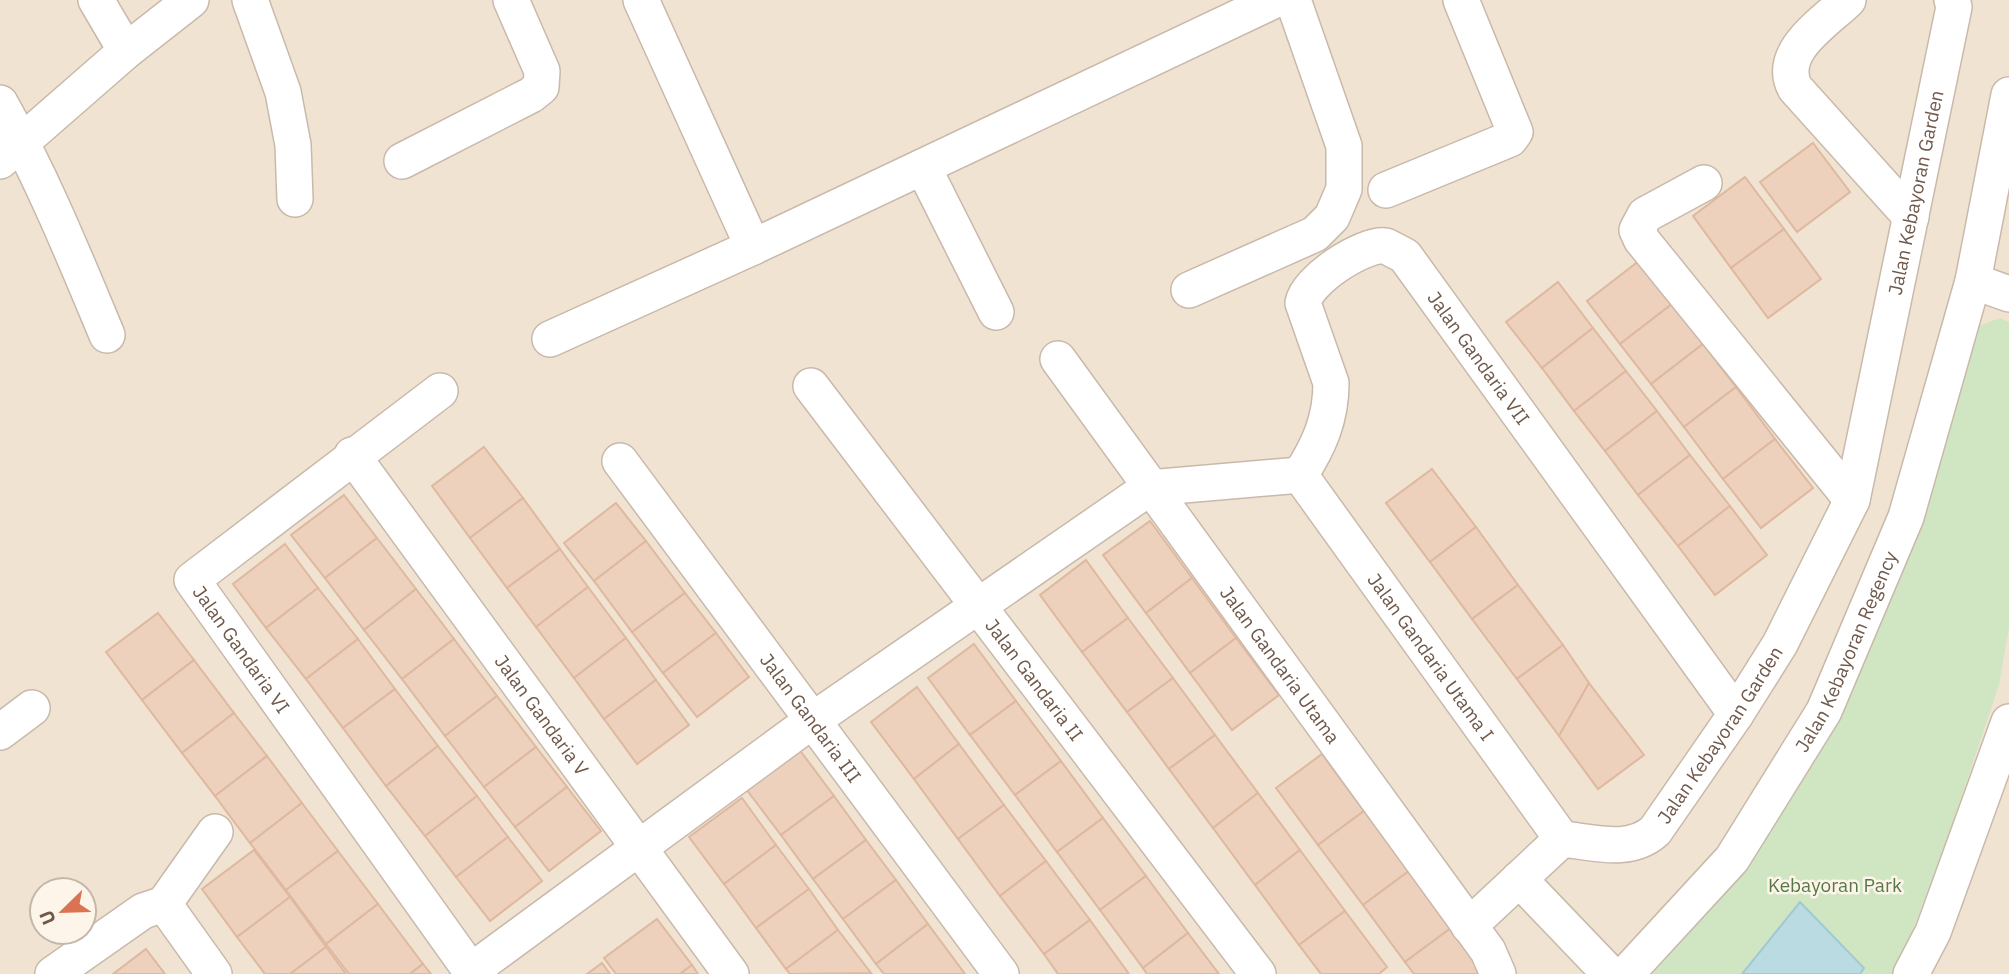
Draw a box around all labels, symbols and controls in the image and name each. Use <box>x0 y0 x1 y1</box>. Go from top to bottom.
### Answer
street label: Jalan Kebayoran Garden <box>1883 88 1948 297</box>
street label: Jalan Gandaria VII <box>1422 286 1535 429</box>
street label: Jalan Kebayoran Regency <box>1790 547 1902 756</box>
street label: Jalan Gandaria Utama I <box>1362 568 1499 745</box>
street label: Jalan Gandaria VI <box>188 581 295 718</box>
street label: Jalan Gandaria Utama <box>1215 581 1345 748</box>
street label: Jalan Gandaria II <box>980 614 1088 746</box>
street label: Jalan Kebayoran Garden <box>1652 642 1788 828</box>
street label: Jalan Gandaria III <box>755 649 867 787</box>
street label: Jalan Gandaria V <box>490 650 594 781</box>
park label: Kebayoran Park <box>1768 873 1902 897</box>
north arrow <box>28 876 98 946</box>
text: U <box>34 907 61 928</box>

